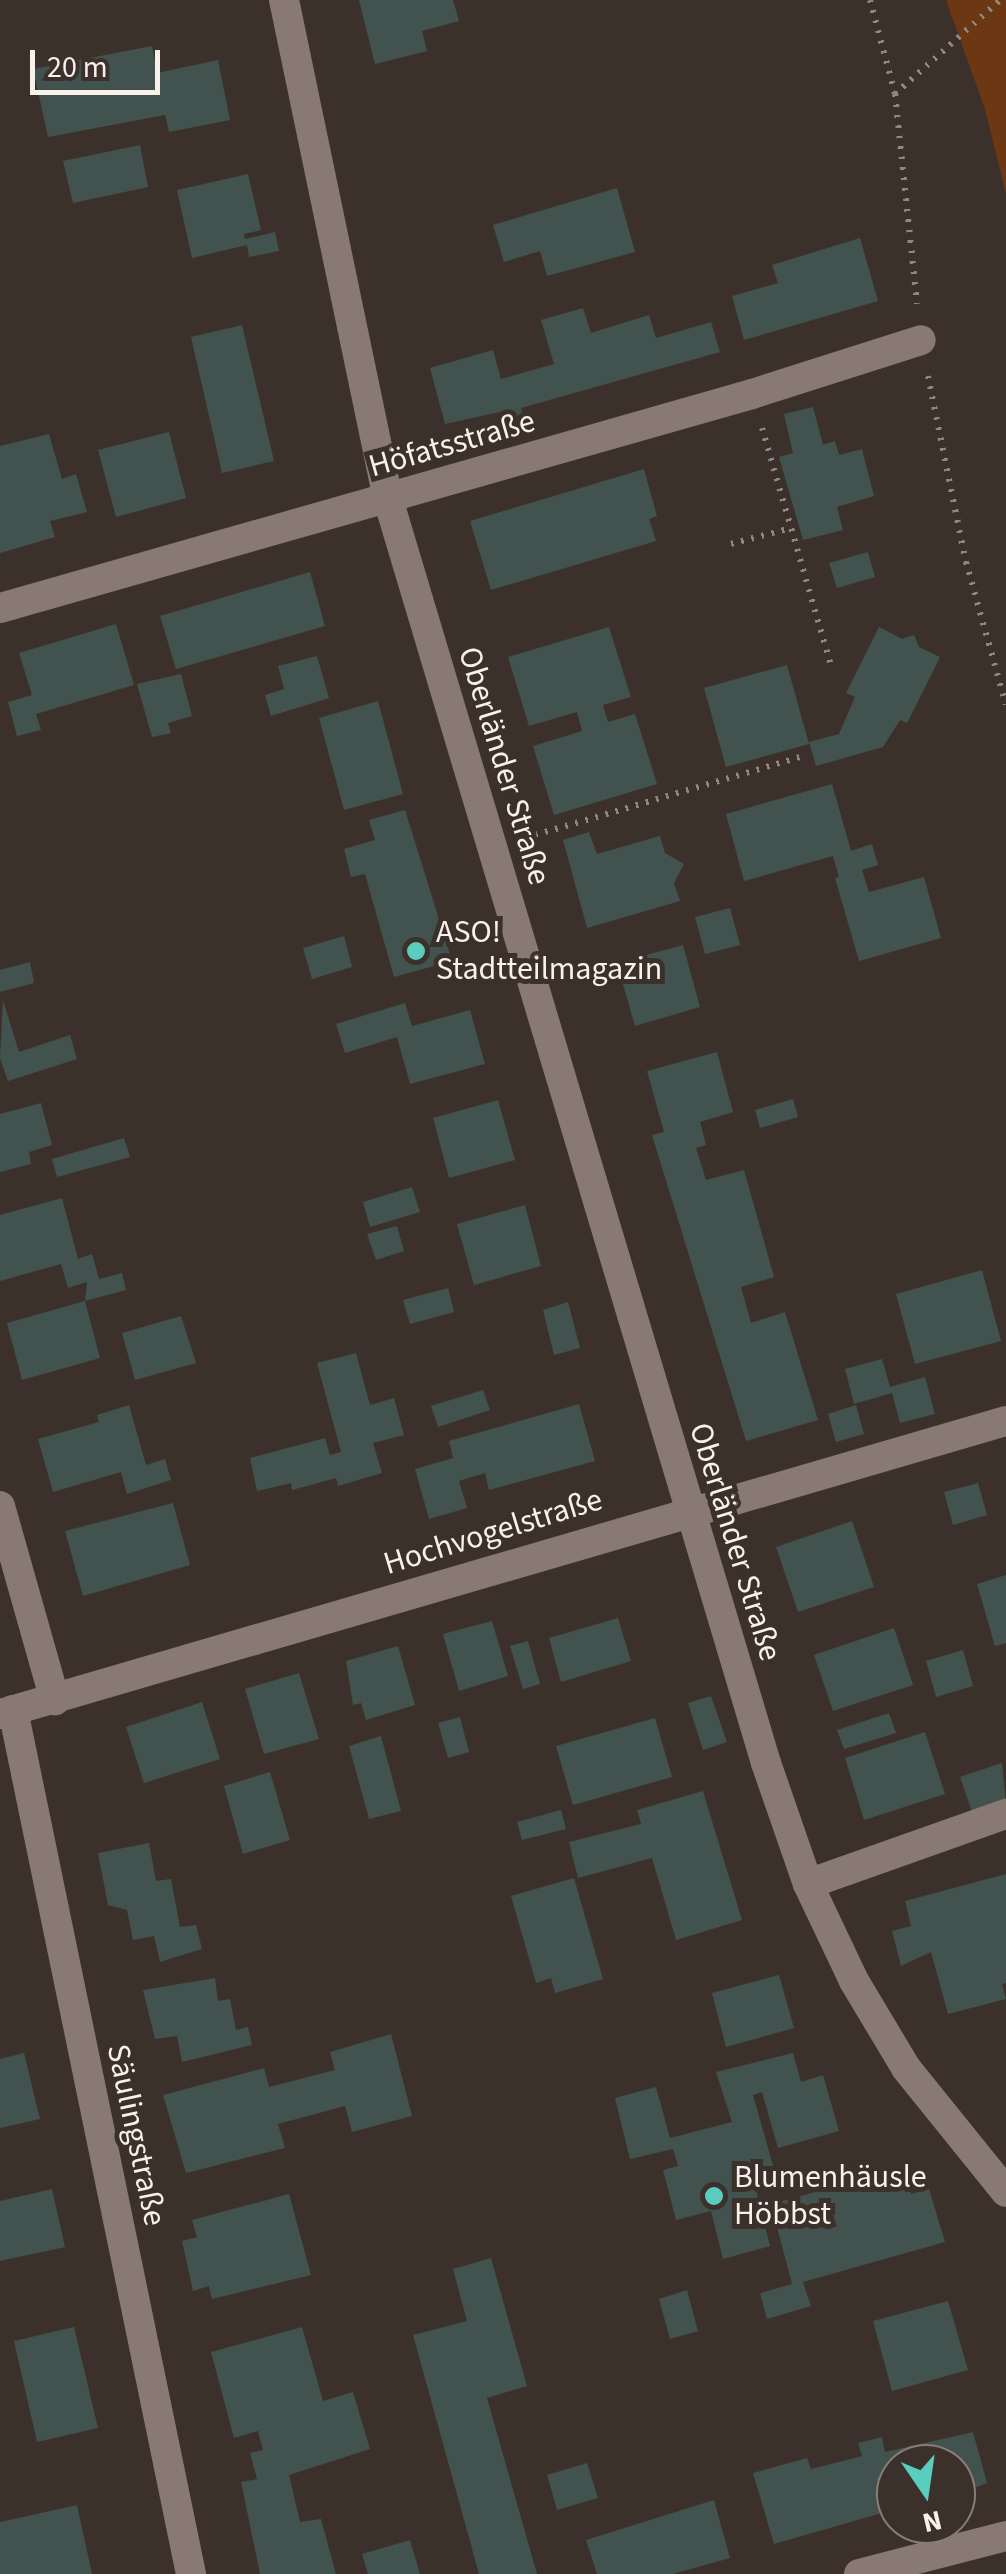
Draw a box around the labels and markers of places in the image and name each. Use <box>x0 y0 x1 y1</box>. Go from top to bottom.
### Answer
place label: ASO! Stadtteilmagazin <box>436 914 662 989</box>
marker: ASO! Stadtteilmagazin <box>405 940 427 962</box>
place label: Blumenhäusle Höbbst <box>734 2159 927 2234</box>
marker: Blumenhäusle Höbbst <box>703 2185 725 2207</box>

